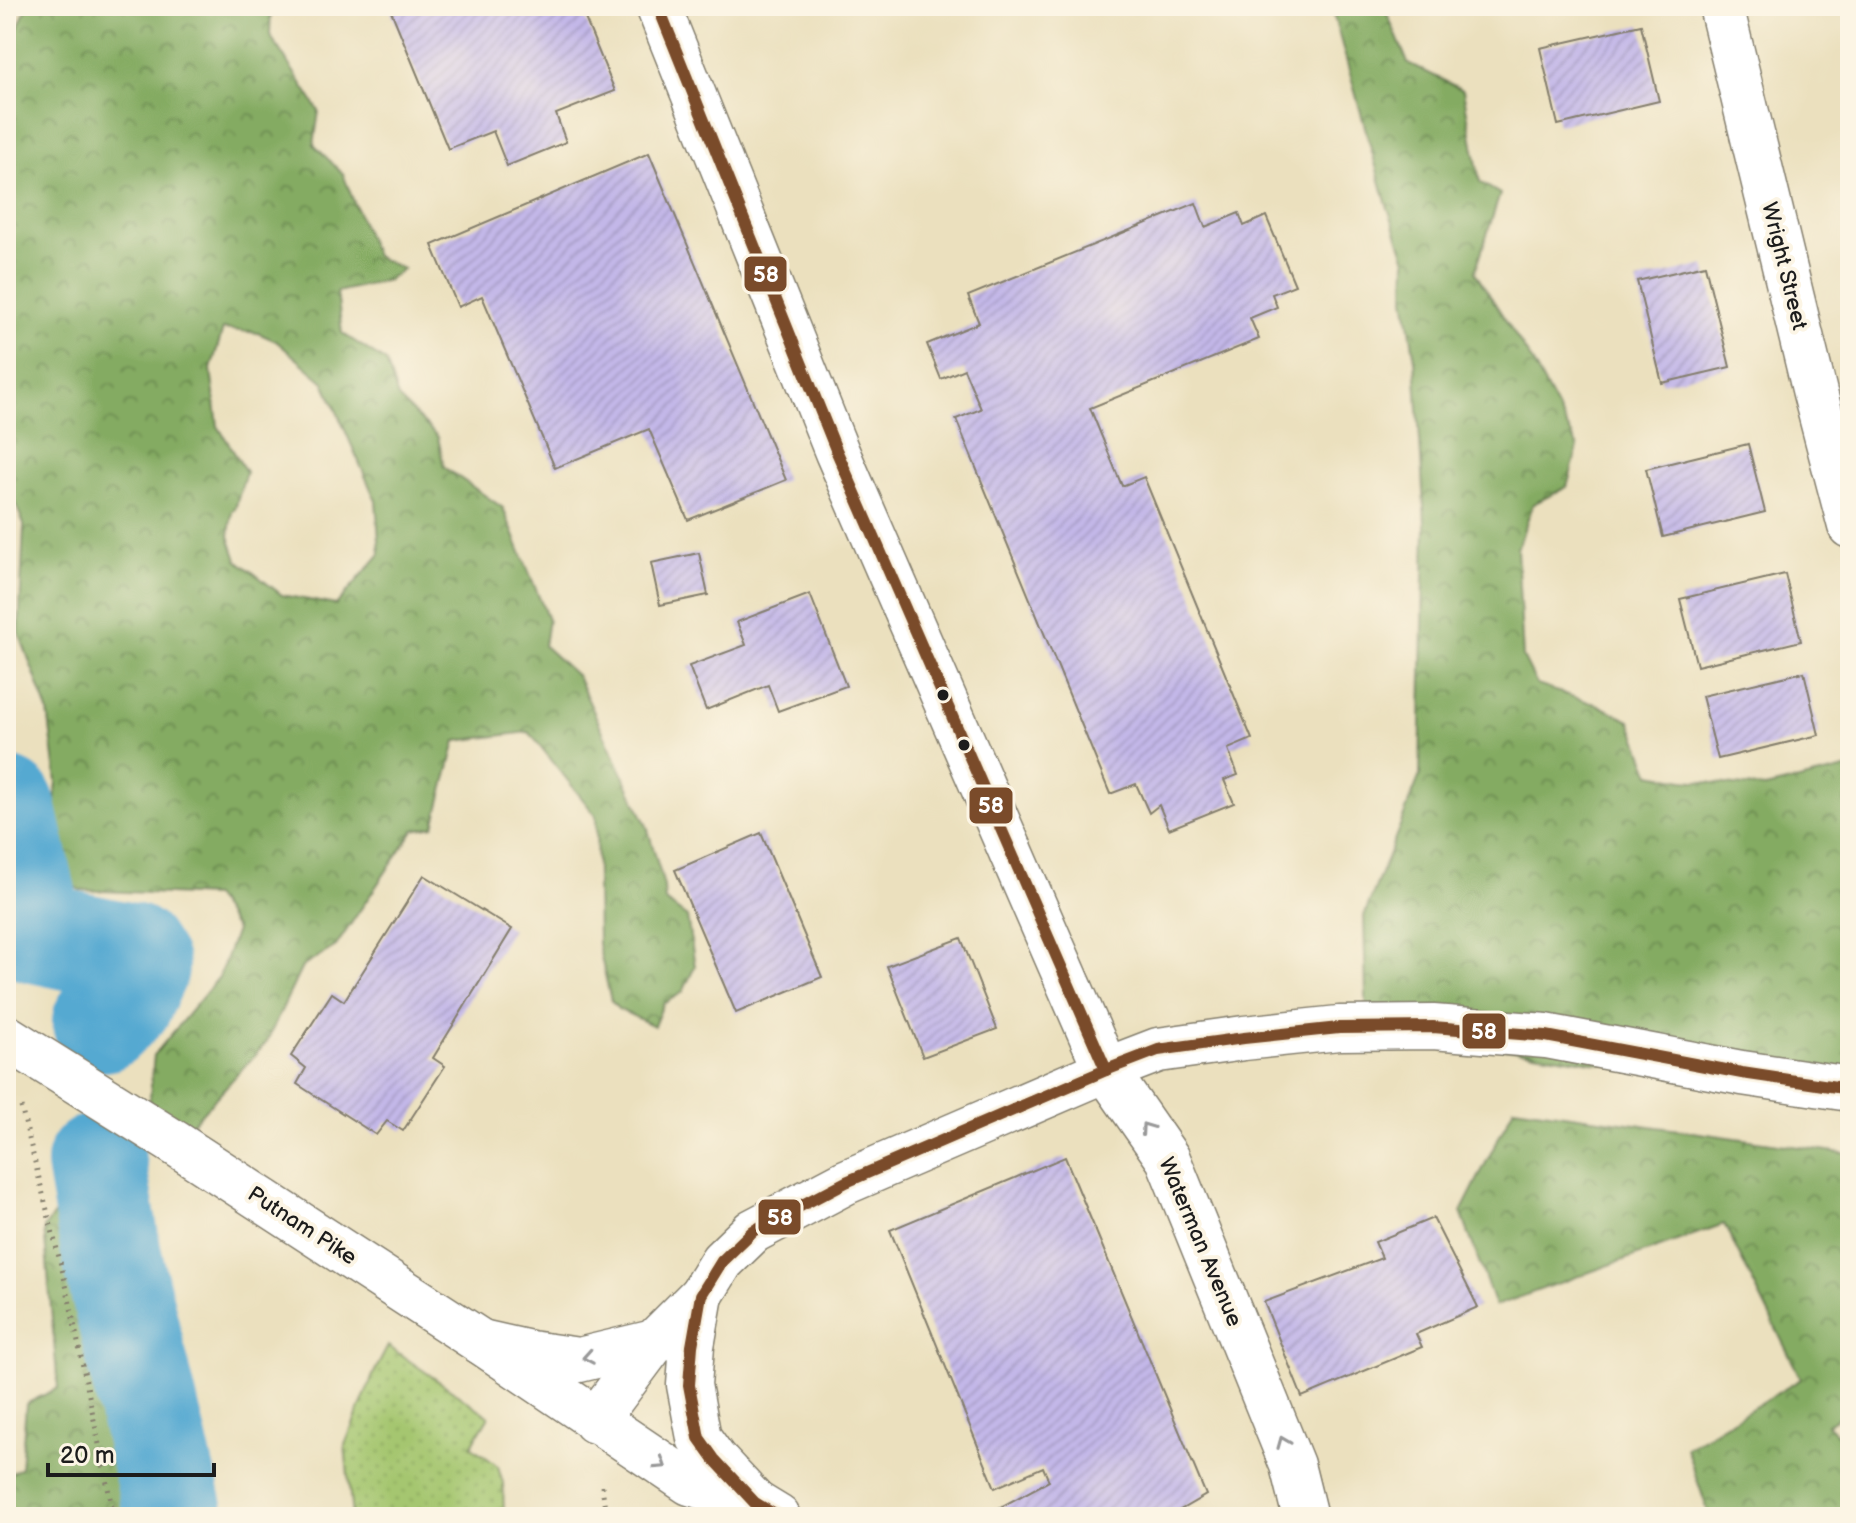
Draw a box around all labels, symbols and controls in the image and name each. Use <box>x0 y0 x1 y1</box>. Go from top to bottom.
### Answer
street label: Wright Street <box>1755 199 1813 333</box>
line badge: 58 <box>743 255 788 293</box>
text: 58 <box>753 262 779 289</box>
unlabelled marker <box>935 687 951 703</box>
unlabelled marker <box>956 737 972 753</box>
line badge: 58 <box>968 786 1014 825</box>
text: 58 <box>978 793 1004 820</box>
line badge: 58 <box>1461 1012 1507 1050</box>
text: 58 <box>1471 1019 1497 1046</box>
one-way arrow <box>1141 1122 1156 1136</box>
street label: Waterman Avenue <box>1152 1153 1248 1331</box>
street label: Putnam Pike <box>243 1181 361 1271</box>
line badge: 58 <box>757 1198 802 1236</box>
text: 58 <box>767 1205 793 1232</box>
one-way arrow <box>582 1348 595 1365</box>
scale bar <box>48 1427 214 1477</box>
one-way arrow <box>1276 1436 1292 1450</box>
text: 20 m <box>60 1441 115 1470</box>
one-way arrow <box>652 1454 666 1469</box>

